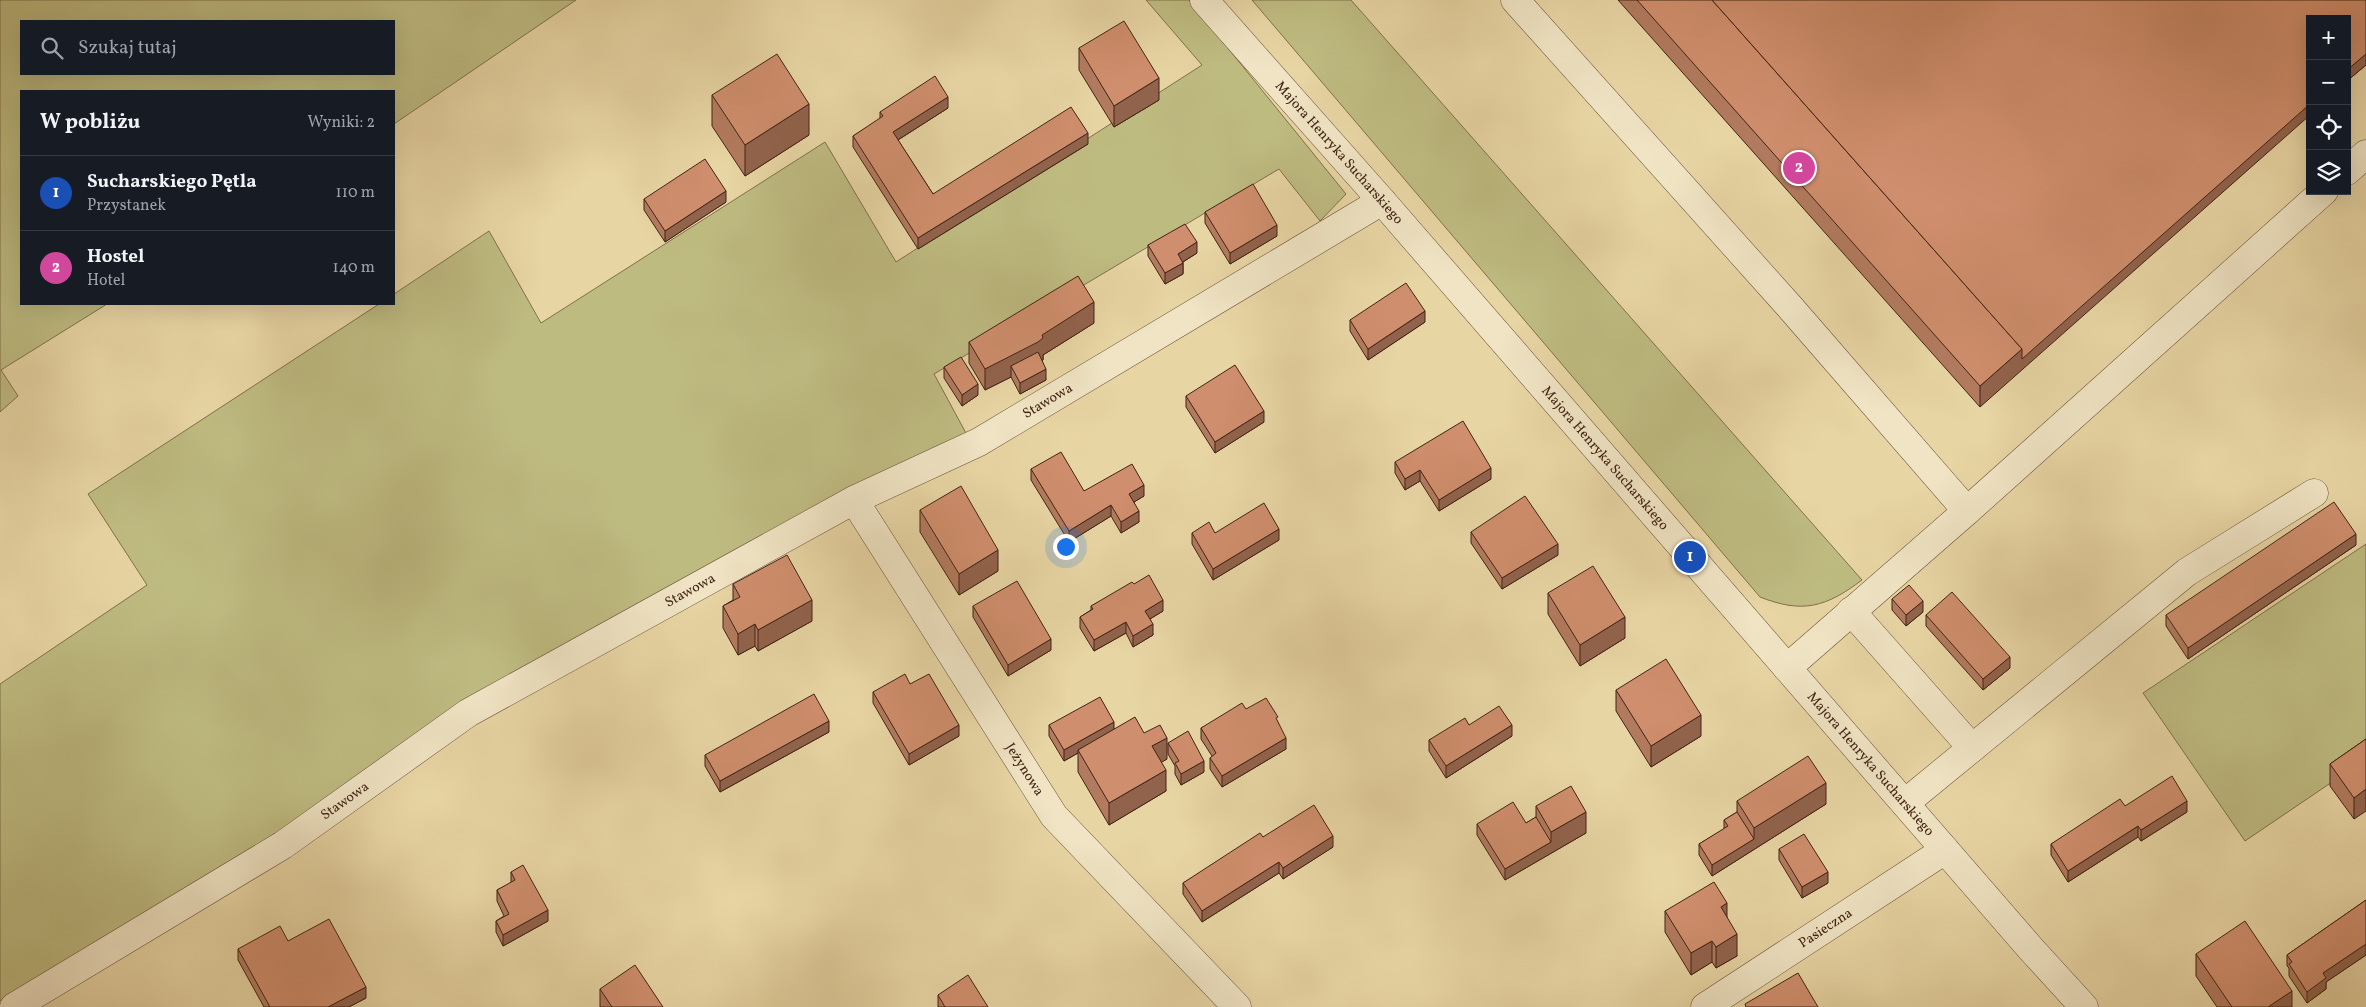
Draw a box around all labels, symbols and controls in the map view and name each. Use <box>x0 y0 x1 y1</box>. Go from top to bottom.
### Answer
map controls <box>2306 15 2351 195</box>
button: + <box>2306 15 2351 60</box>
search box <box>20 20 395 75</box>
icon: search <box>38 34 66 62</box>
text: Szukaj tutaj <box>78 35 177 61</box>
button: − <box>2306 60 2351 105</box>
street label: Majora Henryka Sucharskiego <box>1271 77 1408 229</box>
button: locate <box>2306 105 2351 150</box>
text: W pobliżu <box>40 108 140 137</box>
text: Wyniki: 2 <box>307 112 375 134</box>
pin: 2 <box>1783 149 1815 187</box>
button: layers <box>2306 150 2351 195</box>
text: Sucharskiego Pętla <box>87 169 257 195</box>
text: 1 <box>53 182 59 204</box>
text: 110 m <box>336 182 375 204</box>
text: Przystanek <box>87 195 166 217</box>
text: Hostel <box>87 244 144 270</box>
text: 2 <box>52 257 60 279</box>
text: 140 m <box>333 257 375 279</box>
text: Hotel <box>87 270 125 292</box>
street label: Stawowa <box>1019 379 1076 423</box>
street label: Majora Henryka Sucharskiego <box>1537 382 1673 534</box>
your location <box>1053 534 1079 560</box>
pin: 1 <box>1674 538 1706 576</box>
street label: Stawowa <box>661 569 719 612</box>
street label: Majora Henryka Sucharskiego <box>1803 688 1939 840</box>
street label: Jeżynowa <box>1001 739 1049 800</box>
street label: Stawowa <box>317 777 373 825</box>
street label: Pasieczna <box>1795 904 1856 953</box>

